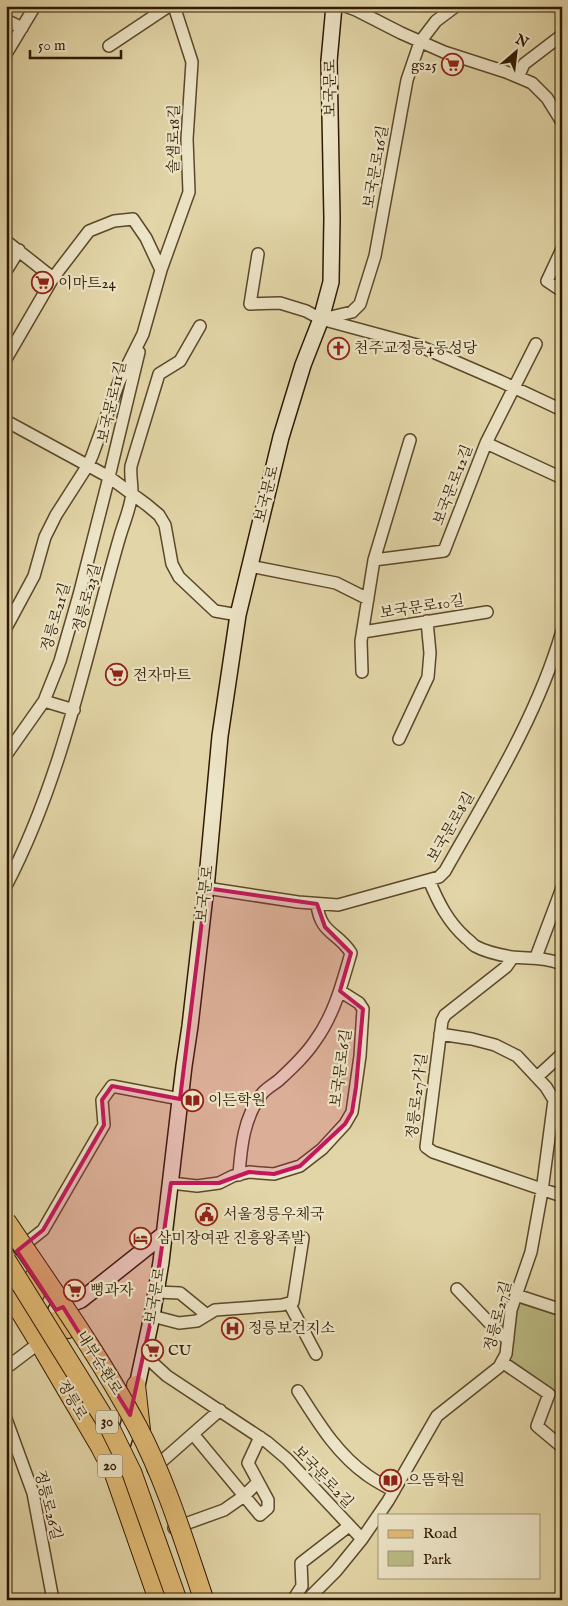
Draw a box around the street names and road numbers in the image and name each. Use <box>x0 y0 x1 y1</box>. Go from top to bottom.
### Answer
street label: 보국문로 <box>321 59 340 117</box>
street label: 솔샘로18길 <box>164 104 184 174</box>
street label: 보국문로16길 <box>359 124 393 210</box>
street label: 보국문로11길 <box>93 359 131 445</box>
street label: 보국문로12길 <box>429 442 477 528</box>
street label: 보국문로 <box>251 463 283 524</box>
street label: 정릉로23길 <box>69 561 105 635</box>
street label: 정릉로21길 <box>37 580 75 654</box>
street label: 보국문로10길 <box>378 591 466 623</box>
street label: 보국문로8길 <box>423 788 479 866</box>
street label: 보국문로 <box>192 864 218 924</box>
street label: 보국문로6길 <box>326 1028 356 1108</box>
street label: 정릉로27가길 <box>402 1052 432 1140</box>
street label: 보국문로 <box>141 1265 169 1326</box>
street label: 정릉로27길 <box>480 1279 516 1353</box>
street label: 내부순환로 <box>72 1327 127 1399</box>
street label: 정릉로 <box>53 1376 91 1424</box>
road number: 30 <box>96 1410 118 1434</box>
street label: 보국문로2길 <box>289 1442 357 1512</box>
road number: 20 <box>98 1454 122 1478</box>
street label: 정릉로26길 <box>30 1468 66 1542</box>

